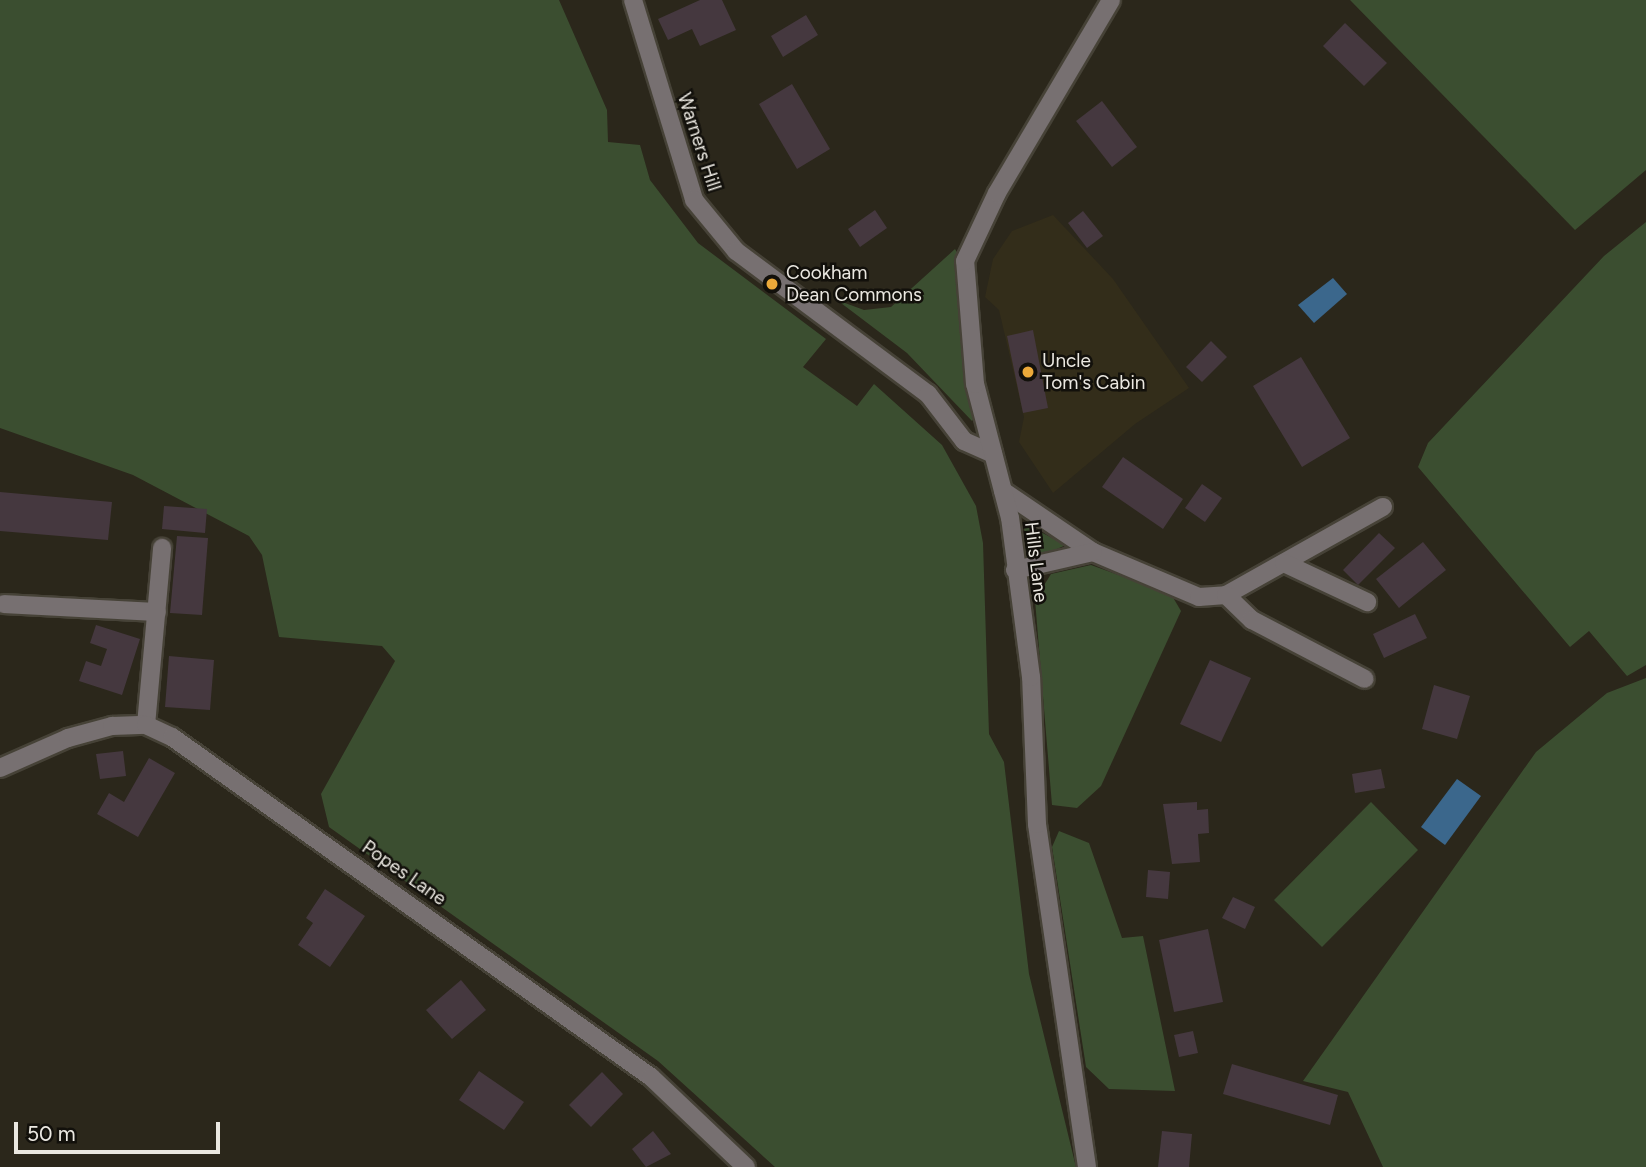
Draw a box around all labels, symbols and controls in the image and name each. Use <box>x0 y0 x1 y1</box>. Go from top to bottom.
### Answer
street label: Warners Hill <box>672 90 726 194</box>
place label: Cookham Dean Commons <box>786 262 922 306</box>
marker: Cookham Dean Commons <box>764 276 780 292</box>
place label: Uncle Tom's Cabin <box>1042 350 1145 394</box>
marker: Uncle Tom's Cabin <box>1020 364 1036 380</box>
street label: Hills Lane <box>1020 520 1052 604</box>
street label: Popes Lane <box>358 836 450 910</box>
scale bar <box>18 1108 224 1152</box>
text: 50 m <box>27 1121 76 1146</box>

